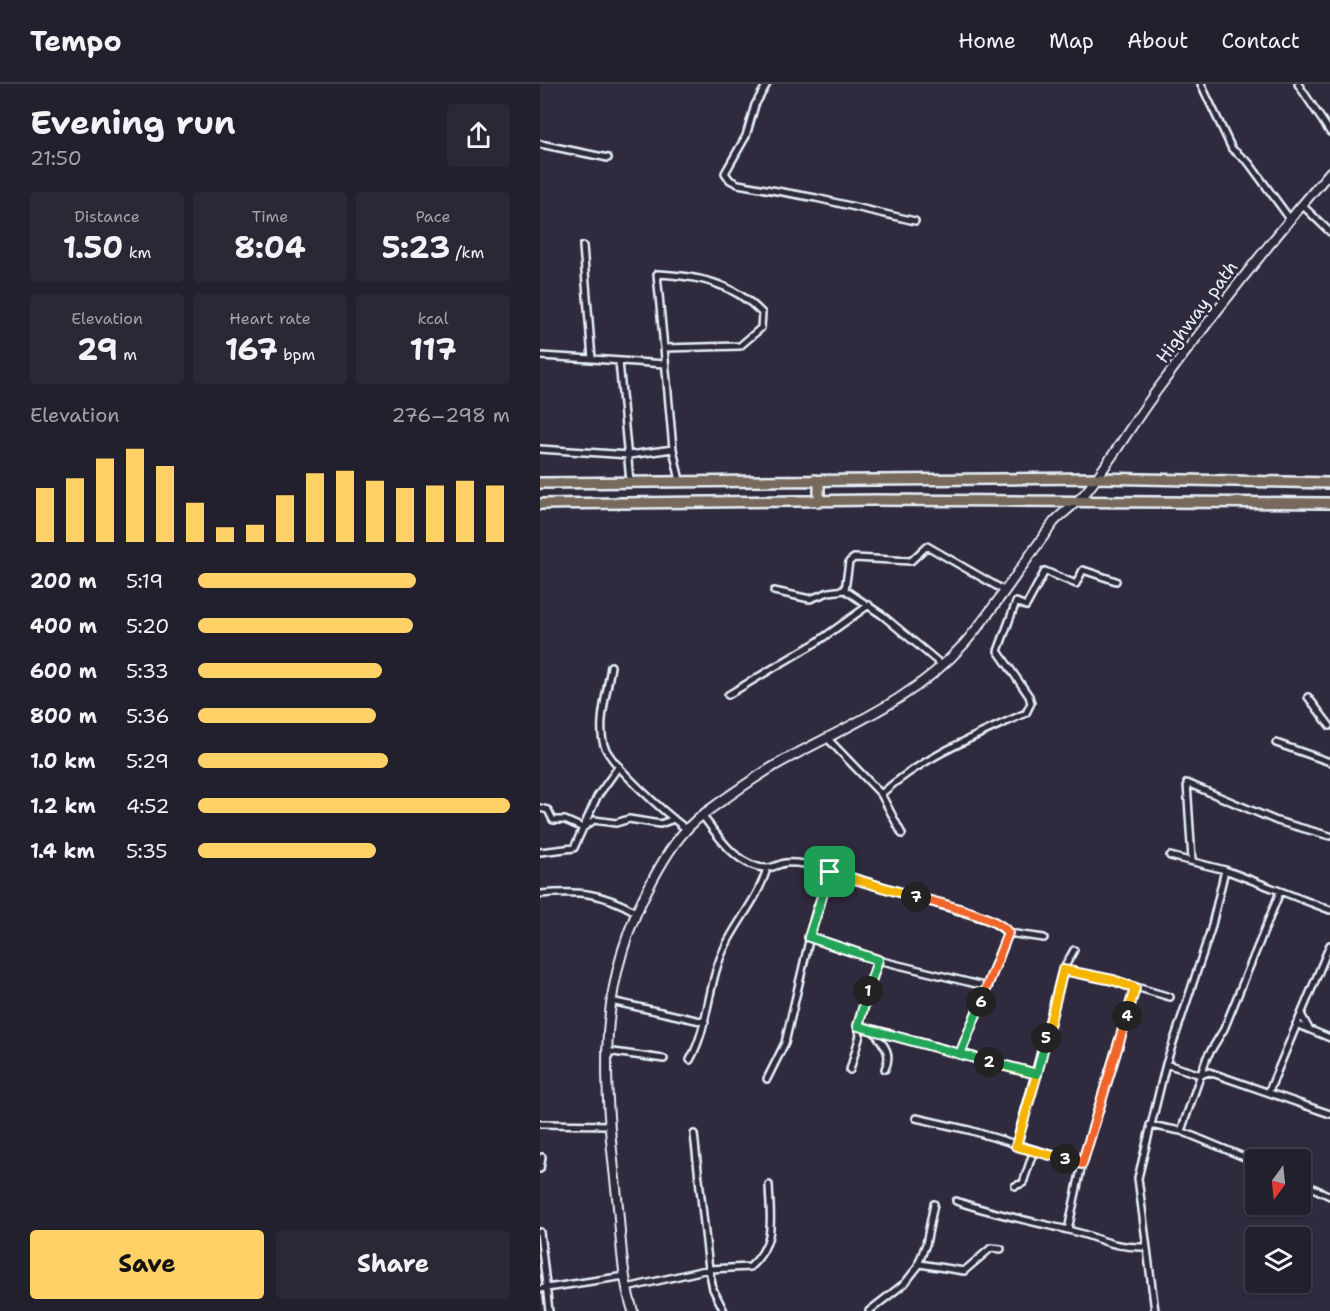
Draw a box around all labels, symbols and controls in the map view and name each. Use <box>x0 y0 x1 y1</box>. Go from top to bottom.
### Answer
text: Tempo <box>30 22 122 60</box>
text: Home <box>958 27 1016 55</box>
text: Map <box>1049 27 1094 55</box>
text: About <box>1127 27 1188 55</box>
text: Contact <box>1221 27 1300 55</box>
text: Evening run <box>30 100 236 145</box>
button: share <box>447 104 510 167</box>
text: 21:50 <box>30 145 82 171</box>
text: Distance <box>74 206 140 227</box>
text: Time <box>252 206 288 227</box>
text: Pace <box>415 206 451 227</box>
text: 1.50 <box>63 227 123 268</box>
text: 8:04 <box>234 227 306 268</box>
text: 5:23 <box>382 227 450 268</box>
text: km <box>123 242 151 263</box>
text: /km <box>450 242 484 263</box>
street label: Highway path <box>1151 256 1243 368</box>
text: Elevation <box>71 308 143 329</box>
text: Heart rate <box>229 308 311 329</box>
text: kcal <box>417 308 449 329</box>
text: 29 <box>77 329 118 370</box>
text: 167 <box>225 329 278 370</box>
text: 117 <box>409 329 457 370</box>
text: m <box>118 344 137 365</box>
text: bpm <box>278 344 315 365</box>
text: Elevation <box>30 402 120 428</box>
text: 276–298 m <box>392 402 510 428</box>
text: 200 m <box>30 568 97 594</box>
text: 5:19 <box>126 568 163 594</box>
text: 400 m <box>30 613 97 639</box>
text: 5:20 <box>126 613 169 639</box>
text: 600 m <box>30 658 97 684</box>
text: 5:33 <box>126 658 169 684</box>
text: 800 m <box>30 703 97 729</box>
text: 5:36 <box>126 703 169 729</box>
text: 1.0 km <box>30 748 95 774</box>
text: 5:29 <box>126 748 169 774</box>
text: 1.2 km <box>30 793 96 819</box>
text: 4:52 <box>126 793 169 819</box>
text: 1.4 km <box>30 838 95 864</box>
text: 5:35 <box>126 838 168 864</box>
pin <box>804 846 855 897</box>
icon: arrive <box>813 855 846 888</box>
pin: 7 <box>901 882 931 912</box>
text: 7 <box>910 886 922 907</box>
pin: 1 <box>853 976 883 1006</box>
text: 1 <box>864 980 872 1001</box>
pin: 6 <box>966 987 996 1017</box>
text: 6 <box>975 991 987 1012</box>
pin: 4 <box>1112 1001 1142 1031</box>
text: 4 <box>1121 1005 1133 1026</box>
pin: 5 <box>1031 1023 1061 1053</box>
text: 5 <box>1041 1027 1051 1048</box>
pin: 2 <box>974 1047 1004 1077</box>
text: 2 <box>983 1051 995 1072</box>
pin: 3 <box>1050 1144 1080 1174</box>
text: 3 <box>1059 1148 1071 1169</box>
north arrow <box>1245 1149 1311 1215</box>
map controls <box>1245 1149 1311 1293</box>
button: layers <box>1245 1227 1311 1293</box>
button: Save <box>30 1230 264 1299</box>
button: Share <box>276 1230 510 1299</box>

